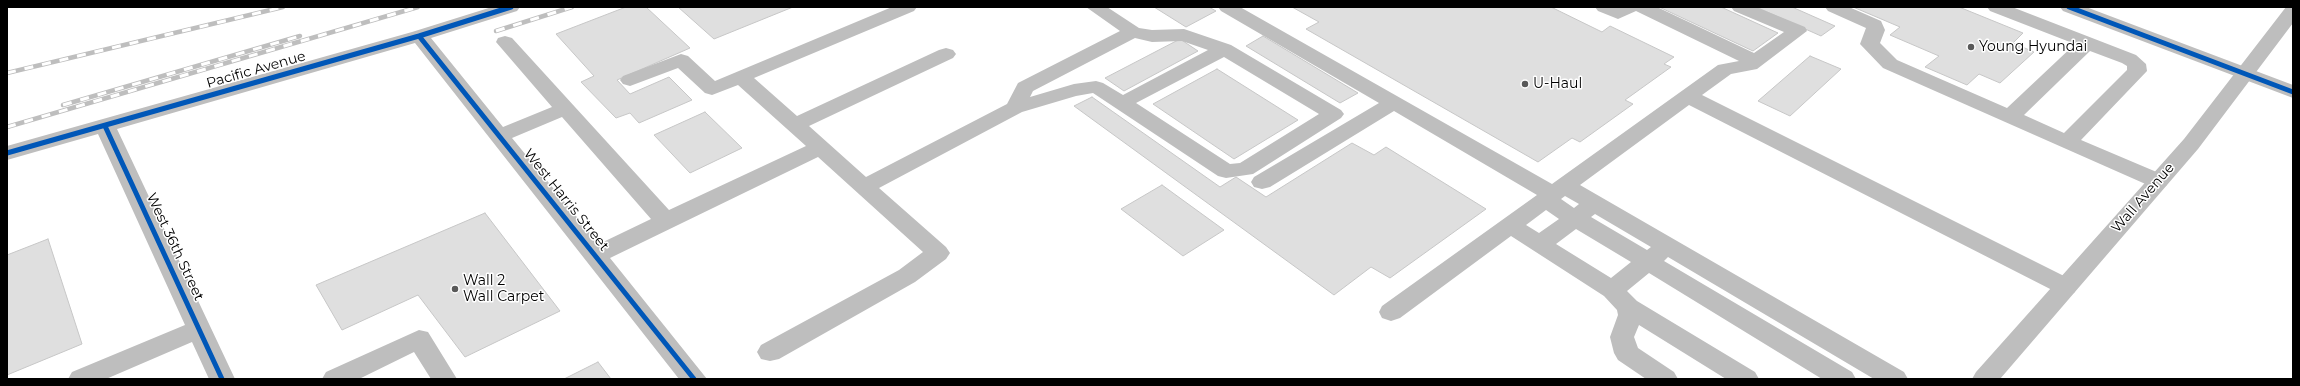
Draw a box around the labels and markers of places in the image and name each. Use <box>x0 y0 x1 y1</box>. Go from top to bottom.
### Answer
place label: Young Hyundai <box>1979 39 2087 55</box>
marker: Young Hyundai <box>1966 42 1976 52</box>
place label: U-Haul <box>1533 76 1582 92</box>
marker: U-Haul <box>1520 79 1530 89</box>
place label: Wall 2 Wall Carpet <box>463 273 544 306</box>
marker: Wall 2 Wall Carpet <box>450 284 460 294</box>

